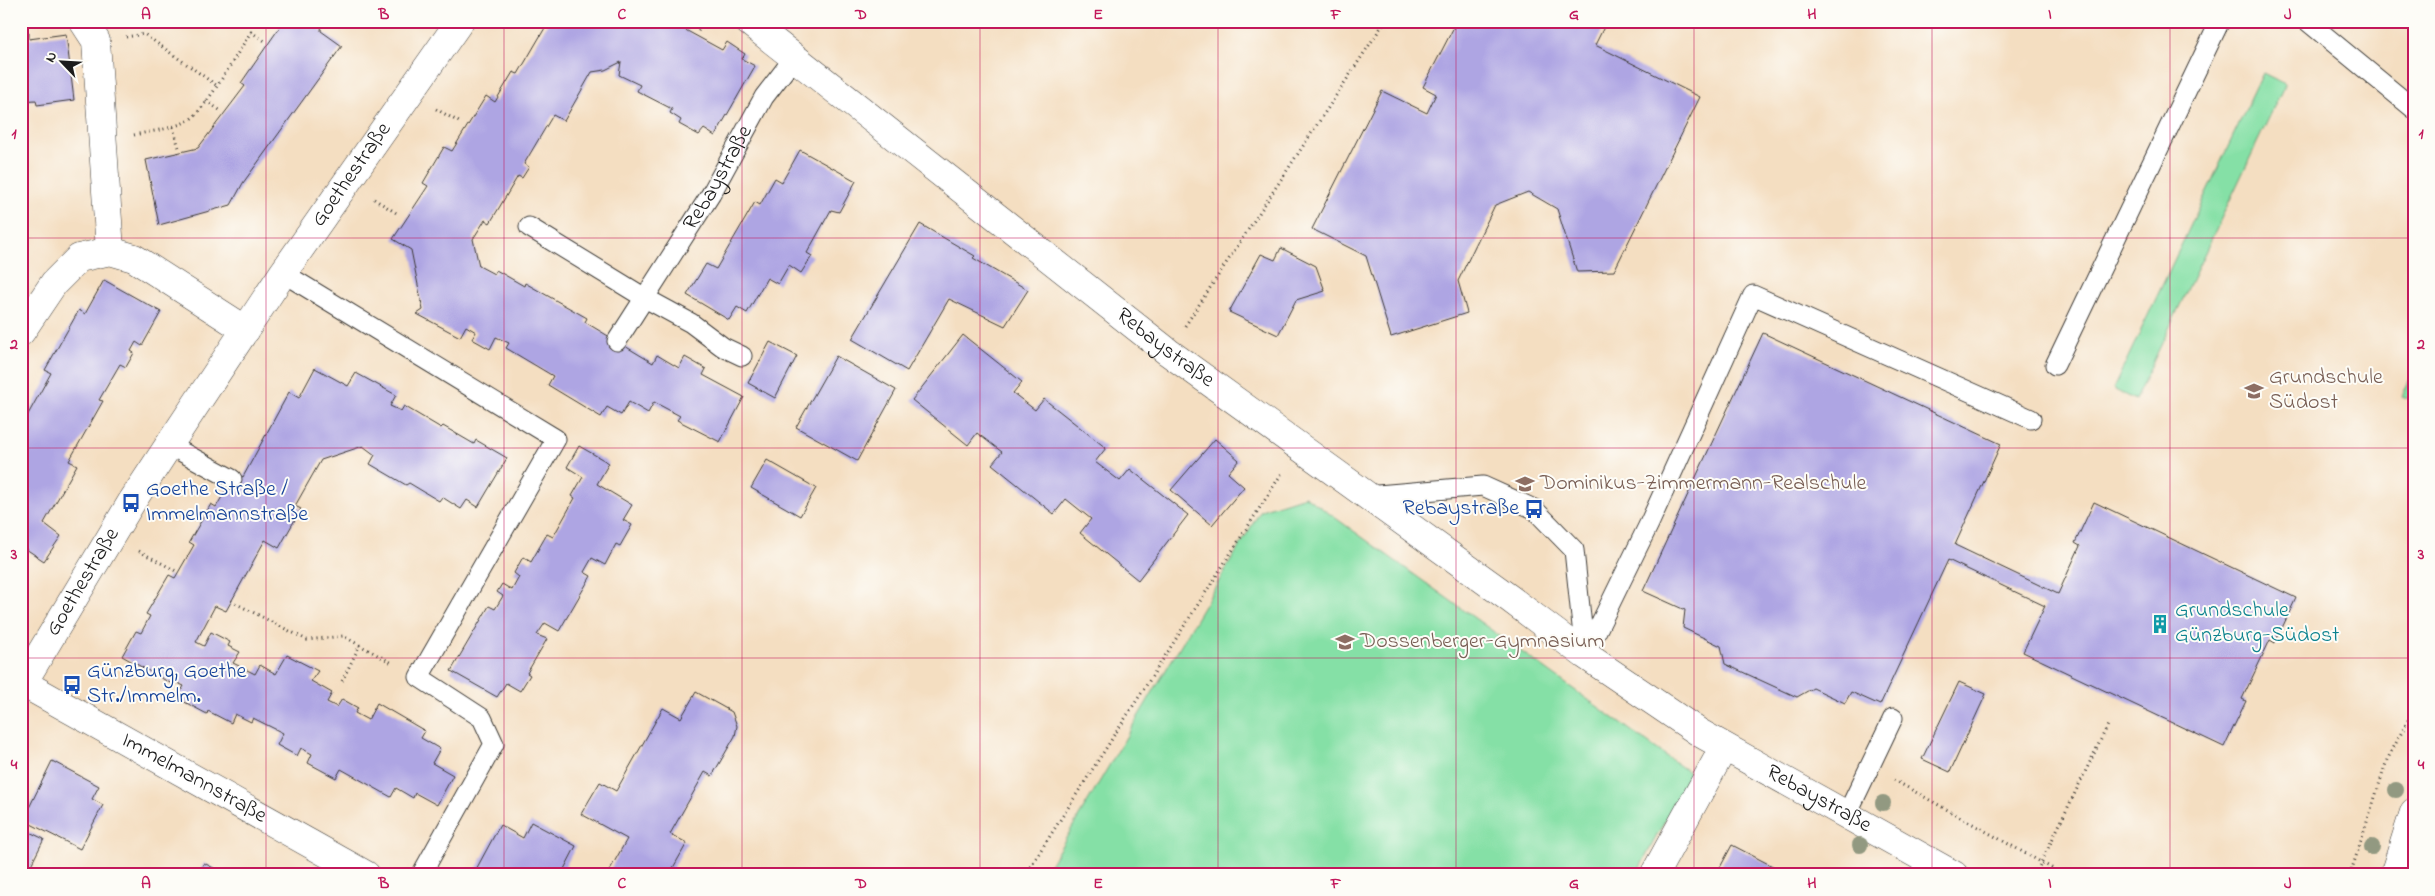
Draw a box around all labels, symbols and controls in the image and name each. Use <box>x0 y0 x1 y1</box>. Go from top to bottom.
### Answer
text: A <box>141 3 151 27</box>
text: B <box>378 3 390 27</box>
text: C <box>618 3 627 27</box>
text: D <box>854 3 867 27</box>
text: E <box>1093 3 1103 27</box>
text: F <box>1330 3 1342 27</box>
text: G <box>1569 3 1579 27</box>
text: H <box>1807 3 1817 27</box>
text: I <box>2048 3 2052 27</box>
text: J <box>2284 3 2292 27</box>
north arrow <box>38 38 88 88</box>
text: N <box>40 48 63 66</box>
street label: Goethestraße <box>304 116 400 234</box>
street label: Rebaystraße <box>676 120 761 237</box>
text: 1 <box>11 122 17 146</box>
text: 1 <box>2418 122 2424 146</box>
street label: Rebaystraße <box>1109 300 1221 396</box>
text: 2 <box>9 333 18 357</box>
text: 2 <box>2416 333 2425 357</box>
place label: Grundschule Südost <box>2269 362 2383 419</box>
school or university icon: Grundschule Südost <box>2243 380 2265 402</box>
place label: Dominikus-Zimmermann-Realschule <box>1539 468 1866 500</box>
school or university icon: Dominikus-Zimmermann-Realschule <box>1514 473 1536 495</box>
place label: Goethe Straße / Immelmannstraße <box>146 474 308 531</box>
bus stop icon: Goethe Straße / Immelmannstraße <box>120 492 142 514</box>
place label: Rebaystraße <box>1403 493 1519 526</box>
bus stop icon: Rebaystraße <box>1523 498 1545 520</box>
street label: Goethestraße <box>38 522 128 643</box>
text: 3 <box>10 543 18 567</box>
text: 3 <box>2417 543 2425 567</box>
place label: Grundschule Günzburg-Südost <box>2175 595 2340 653</box>
building icon: Grundschule Günzburg-Südost <box>2149 613 2171 635</box>
place label: Dossenberger-Gymnasium <box>1359 626 1604 659</box>
school or university icon: Dossenberger-Gymnasium <box>1334 631 1356 653</box>
place label: Günzburg, Goethe Str./Immelm. <box>87 656 246 713</box>
bus stop icon: Günzburg, Goethe Str./Immelm. <box>61 674 83 696</box>
street label: Immelmannstraße <box>115 725 273 832</box>
text: 4 <box>10 753 18 777</box>
text: 4 <box>2417 753 2425 777</box>
street label: Rebaystraße <box>1760 757 1877 842</box>
text: A <box>141 872 151 896</box>
text: B <box>378 872 390 896</box>
text: C <box>618 872 627 896</box>
text: D <box>854 872 867 896</box>
text: E <box>1093 872 1103 896</box>
text: F <box>1330 872 1342 896</box>
text: G <box>1569 872 1579 896</box>
text: H <box>1807 872 1817 896</box>
text: I <box>2048 872 2052 896</box>
text: J <box>2284 872 2292 896</box>

